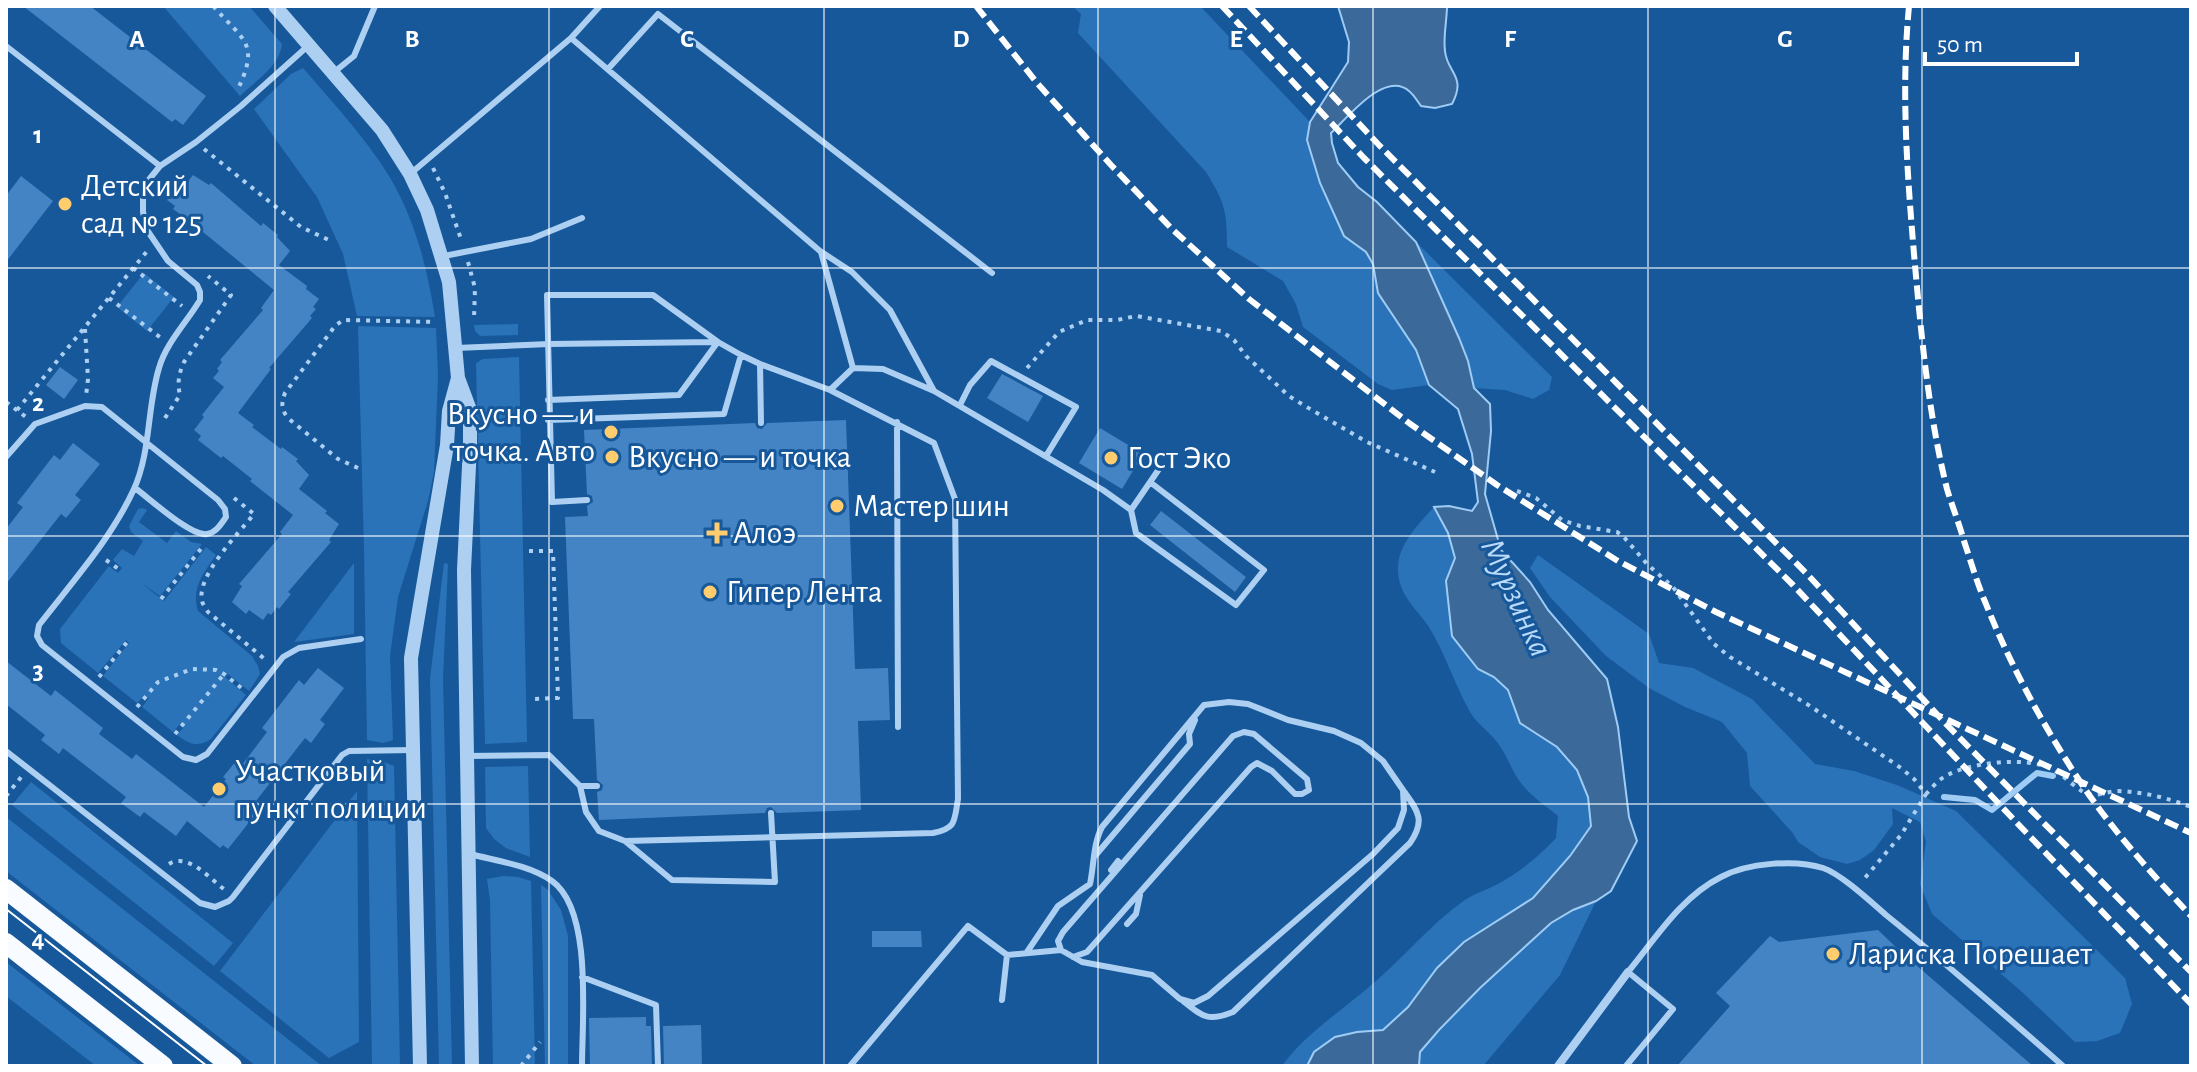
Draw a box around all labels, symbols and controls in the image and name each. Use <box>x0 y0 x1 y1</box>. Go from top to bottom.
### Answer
scale bar <box>1925 16 2077 66</box>
text: A <box>129 26 145 52</box>
text: B <box>404 26 420 52</box>
text: C <box>680 26 694 52</box>
text: D <box>952 26 970 52</box>
text: E <box>1229 26 1243 52</box>
text: F <box>1504 26 1517 52</box>
text: G <box>1777 26 1793 52</box>
text: 50 m <box>1937 33 1983 57</box>
text: 1 <box>33 122 43 148</box>
place label: Детский сад № 125 <box>81 170 202 239</box>
marker: Детский сад № 125 <box>56 195 74 213</box>
text: 2 <box>32 390 44 416</box>
place label: Вкусно — и точка. Авто <box>447 398 595 467</box>
marker: Вкусно — и точка. Авто <box>602 423 620 441</box>
place label: Вкусно — и точка <box>628 441 851 473</box>
place label: Гост Эко <box>1127 442 1231 474</box>
marker: Вкусно — и точка <box>603 448 621 466</box>
marker: Гост Эко <box>1102 449 1120 467</box>
place label: Мастер шин <box>853 490 1010 522</box>
marker: Мастер шин <box>828 497 846 515</box>
place label: Алоэ <box>733 517 796 549</box>
marker: Алоэ <box>708 524 726 542</box>
water label: Мурзинка <box>1474 534 1558 662</box>
place label: Гипер Лента <box>726 576 883 608</box>
marker: Гипер Лента <box>701 583 719 601</box>
text: 3 <box>32 658 44 684</box>
place label: Участковый пункт полиции <box>235 755 427 824</box>
marker: Участковый пункт полиции <box>210 780 228 798</box>
text: 4 <box>31 926 45 952</box>
place label: Лариска Порешает <box>1849 938 2092 970</box>
marker: Лариска Порешает <box>1824 945 1842 963</box>

